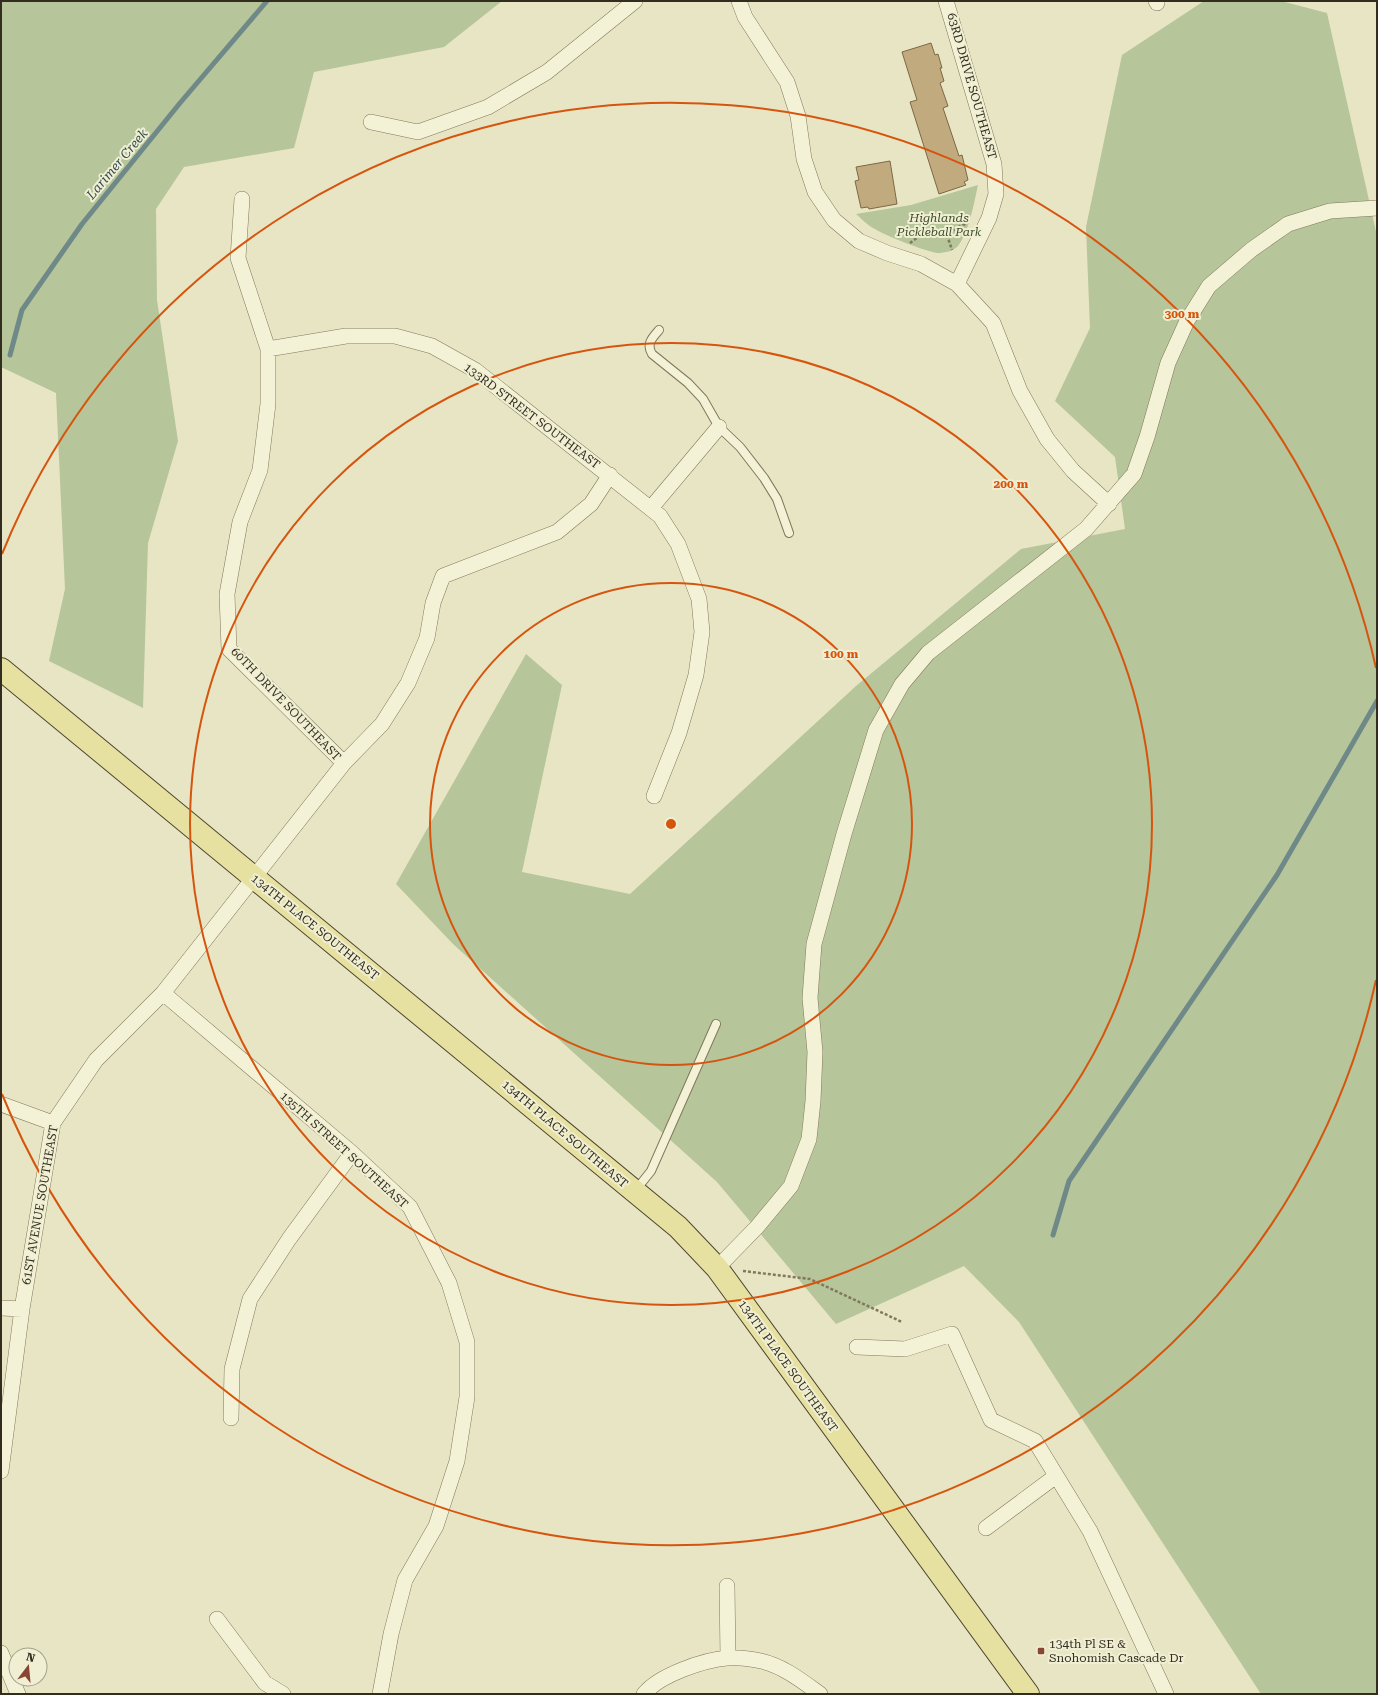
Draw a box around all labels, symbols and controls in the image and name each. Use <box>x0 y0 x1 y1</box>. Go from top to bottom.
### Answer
street label: 63RD DRIVE SOUTHEAST <box>944 11 1000 161</box>
water label: Larimer Creek <box>83 125 151 203</box>
park label: Highlands Pickleball Park <box>896 211 982 239</box>
text: 300 m <box>1165 307 1200 321</box>
street label: 133RD STREET SOUTHEAST <box>461 360 603 472</box>
text: 200 m <box>994 477 1029 491</box>
street label: 60TH DRIVE SOUTHEAST <box>228 644 344 764</box>
text: 100 m <box>824 647 859 661</box>
centre of rings <box>664 817 678 831</box>
street label: 134TH PLACE SOUTHEAST <box>248 871 382 983</box>
street label: 134TH PLACE SOUTHEAST <box>499 1077 631 1191</box>
street label: 135TH STREET SOUTHEAST <box>277 1089 411 1211</box>
street label: 61ST AVENUE SOUTHEAST <box>19 1124 61 1286</box>
street label: 134TH PLACE SOUTHEAST <box>735 1297 841 1435</box>
place label: 134th Pl SE & Snohomish Cascade Dr <box>1049 1637 1183 1665</box>
marker: 134th Pl SE & Snohomish Cascade Dr <box>1036 1646 1046 1656</box>
north arrow <box>8 1647 48 1687</box>
text: N <box>25 1650 37 1665</box>

